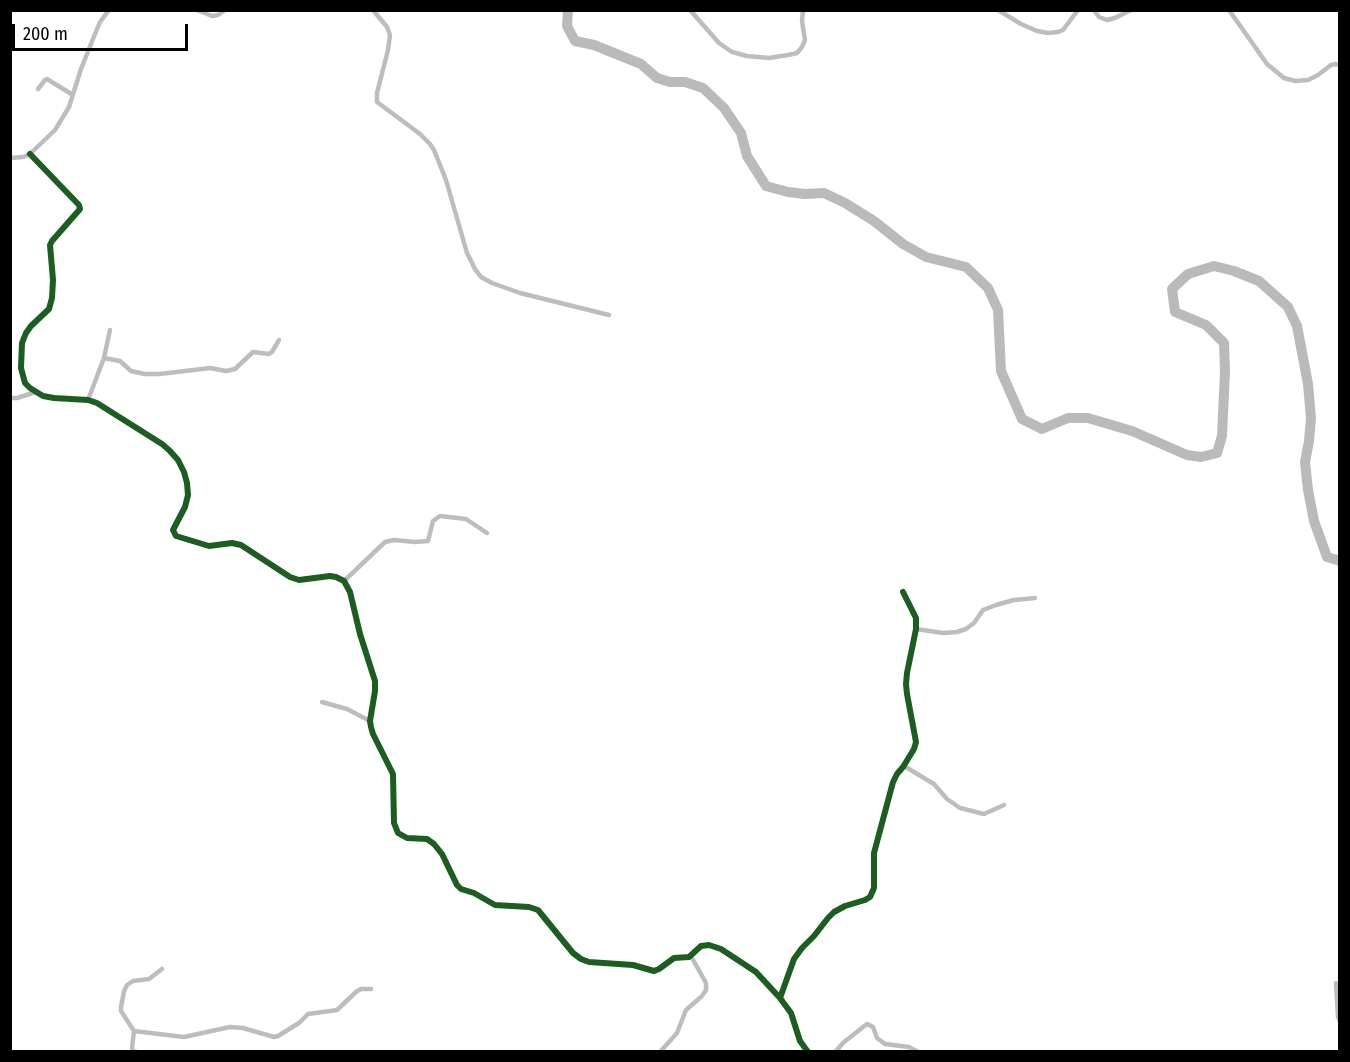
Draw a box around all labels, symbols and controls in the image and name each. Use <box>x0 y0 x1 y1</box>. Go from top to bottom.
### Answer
scale bar <box>15 12 190 50</box>
text: 200 m <box>23 23 68 45</box>

